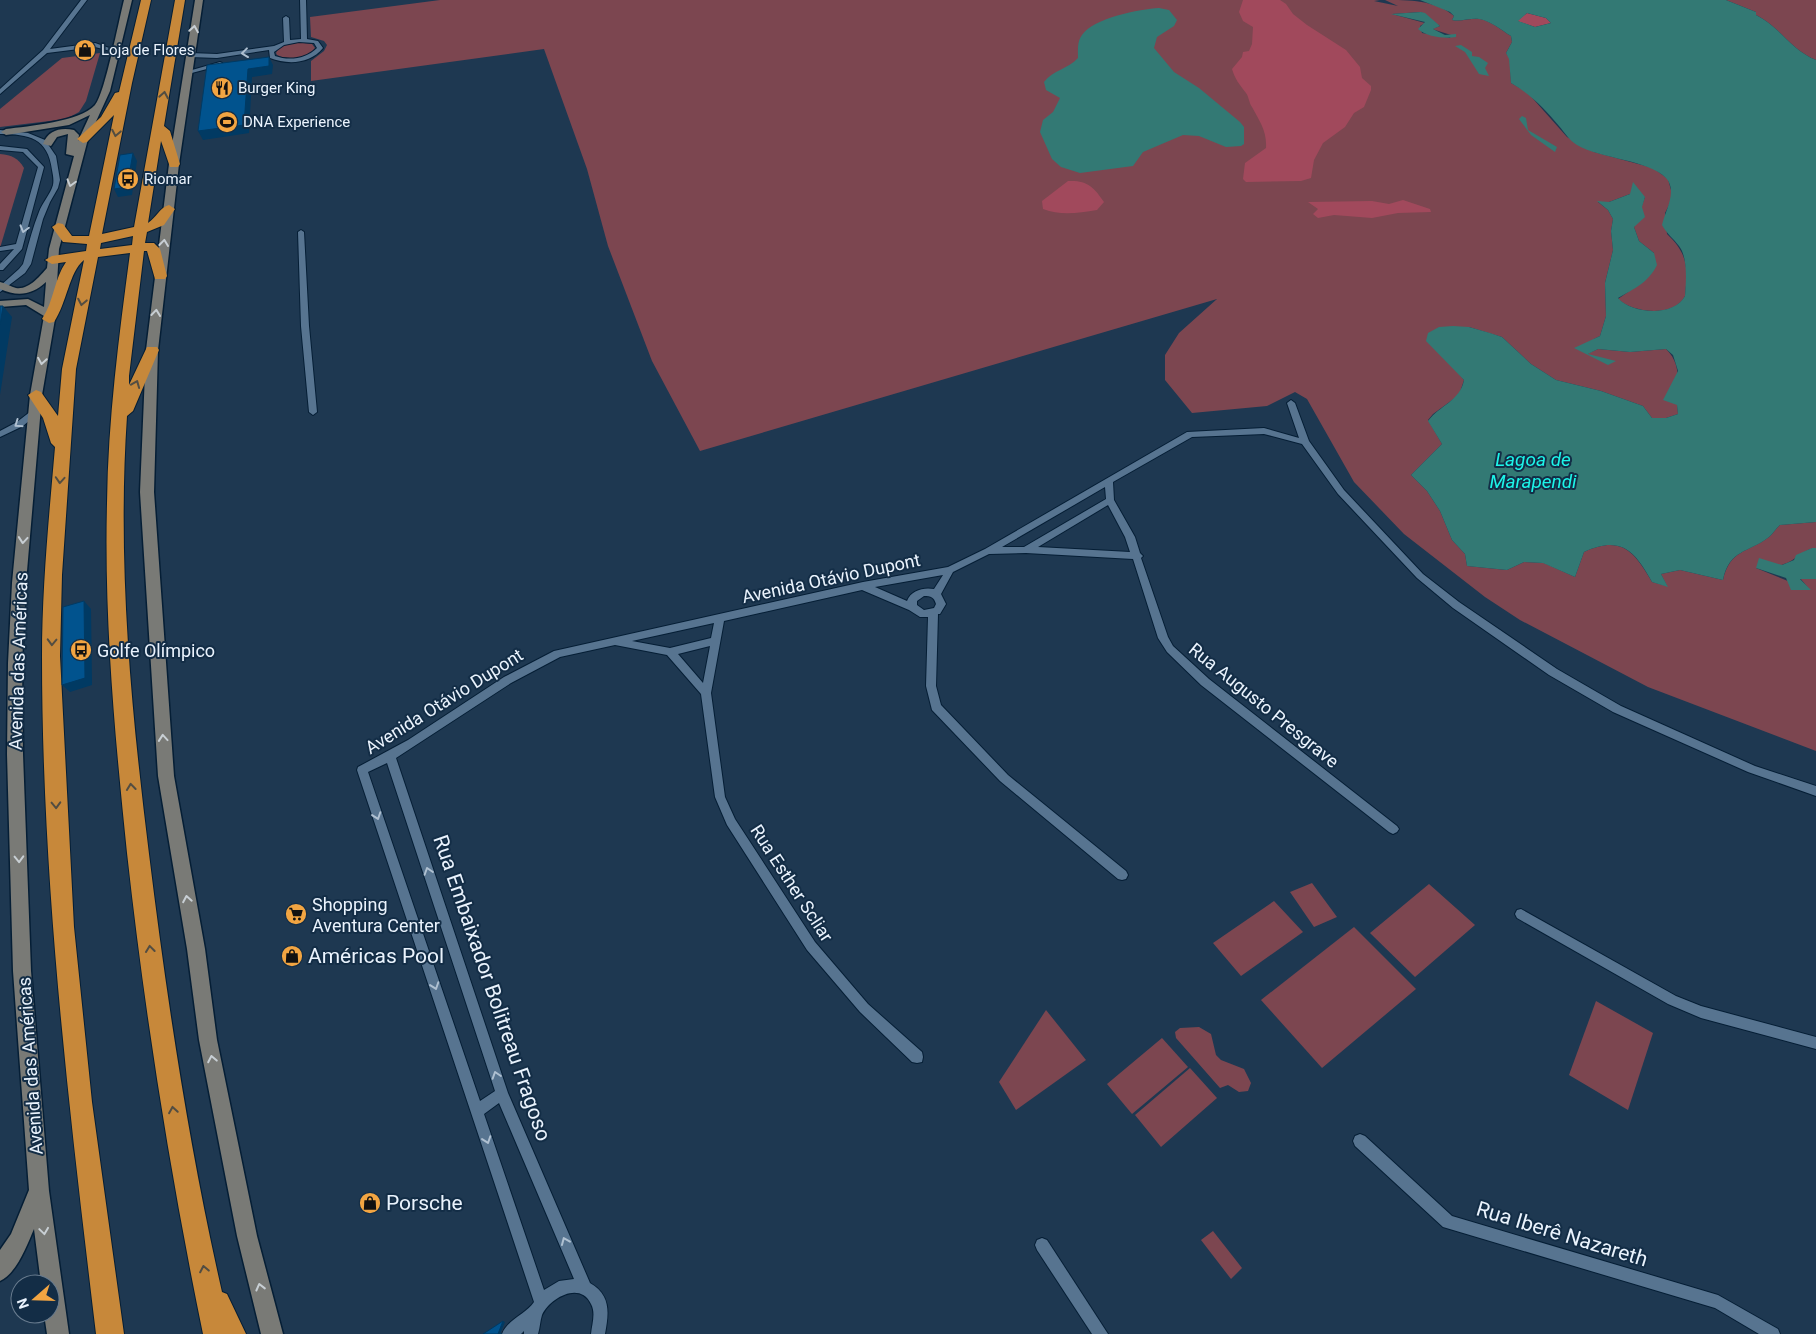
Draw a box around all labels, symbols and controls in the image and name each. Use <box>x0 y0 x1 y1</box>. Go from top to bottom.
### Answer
one-way arrow <box>189 25 199 34</box>
shop icon: Loja de Flores <box>73 38 97 62</box>
place label: Loja de Flores <box>101 41 194 59</box>
one-way arrow <box>241 47 249 58</box>
restaurant icon: Burger King <box>210 76 234 100</box>
place label: Burger King <box>238 79 316 97</box>
one-way arrow <box>158 90 168 99</box>
sports icon: DNA Experience <box>215 110 239 134</box>
place label: DNA Experience <box>243 113 350 131</box>
one-way arrow <box>112 129 122 137</box>
bus stop icon: Riomar <box>116 167 140 191</box>
place label: Riomar <box>144 170 192 188</box>
one-way arrow <box>66 178 76 186</box>
one-way arrow <box>19 225 29 233</box>
one-way arrow <box>158 239 169 247</box>
one-way arrow <box>77 297 88 306</box>
one-way arrow <box>150 309 161 317</box>
one-way arrow <box>37 357 48 365</box>
one-way arrow <box>130 380 141 389</box>
one-way arrow <box>15 418 24 427</box>
water label: Lagoa de Marapendi <box>1489 448 1577 493</box>
one-way arrow <box>54 476 65 484</box>
one-way arrow <box>18 536 29 544</box>
street label: Avenida Otávio Dupont <box>740 549 922 607</box>
street label: Avenida das Américas <box>4 572 32 750</box>
one-way arrow <box>46 638 57 646</box>
bus stop icon: Golfe Olímpico <box>69 638 93 662</box>
street label: Rua Augusto Presgrave <box>1185 638 1343 772</box>
place label: Golfe Olímpico <box>97 640 215 661</box>
street label: Avenida Otávio Dupont <box>361 644 527 758</box>
one-way arrow <box>158 734 169 742</box>
one-way arrow <box>126 783 137 791</box>
one-way arrow <box>51 801 61 809</box>
one-way arrow <box>372 811 382 819</box>
street label: Rua Esther Scliar <box>746 820 838 946</box>
street label: Rua Embaixador Bolitreau Fragoso <box>428 832 556 1144</box>
one-way arrow <box>13 856 24 864</box>
one-way arrow <box>424 867 434 876</box>
place label: Shopping Aventura Center <box>312 894 440 936</box>
one-way arrow <box>182 895 192 903</box>
supermarket icon: Shopping Aventura Center <box>284 902 308 926</box>
one-way arrow <box>145 944 156 952</box>
shop icon: Américas Pool <box>280 944 304 968</box>
place label: Américas Pool <box>308 944 444 968</box>
street label: Avenida das Américas <box>13 977 47 1155</box>
one-way arrow <box>429 982 439 990</box>
one-way arrow <box>207 1055 218 1064</box>
one-way arrow <box>492 1071 502 1080</box>
one-way arrow <box>168 1105 178 1114</box>
one-way arrow <box>481 1136 491 1144</box>
shop icon: Porsche <box>358 1191 382 1215</box>
place label: Porsche <box>386 1191 463 1215</box>
street label: Rua Iberê Nazareth <box>1473 1197 1651 1271</box>
one-way arrow <box>38 1227 49 1235</box>
one-way arrow <box>561 1237 571 1246</box>
one-way arrow <box>199 1265 209 1274</box>
north arrow <box>10 1274 60 1324</box>
one-way arrow <box>255 1282 266 1291</box>
text: N <box>14 1296 32 1311</box>

